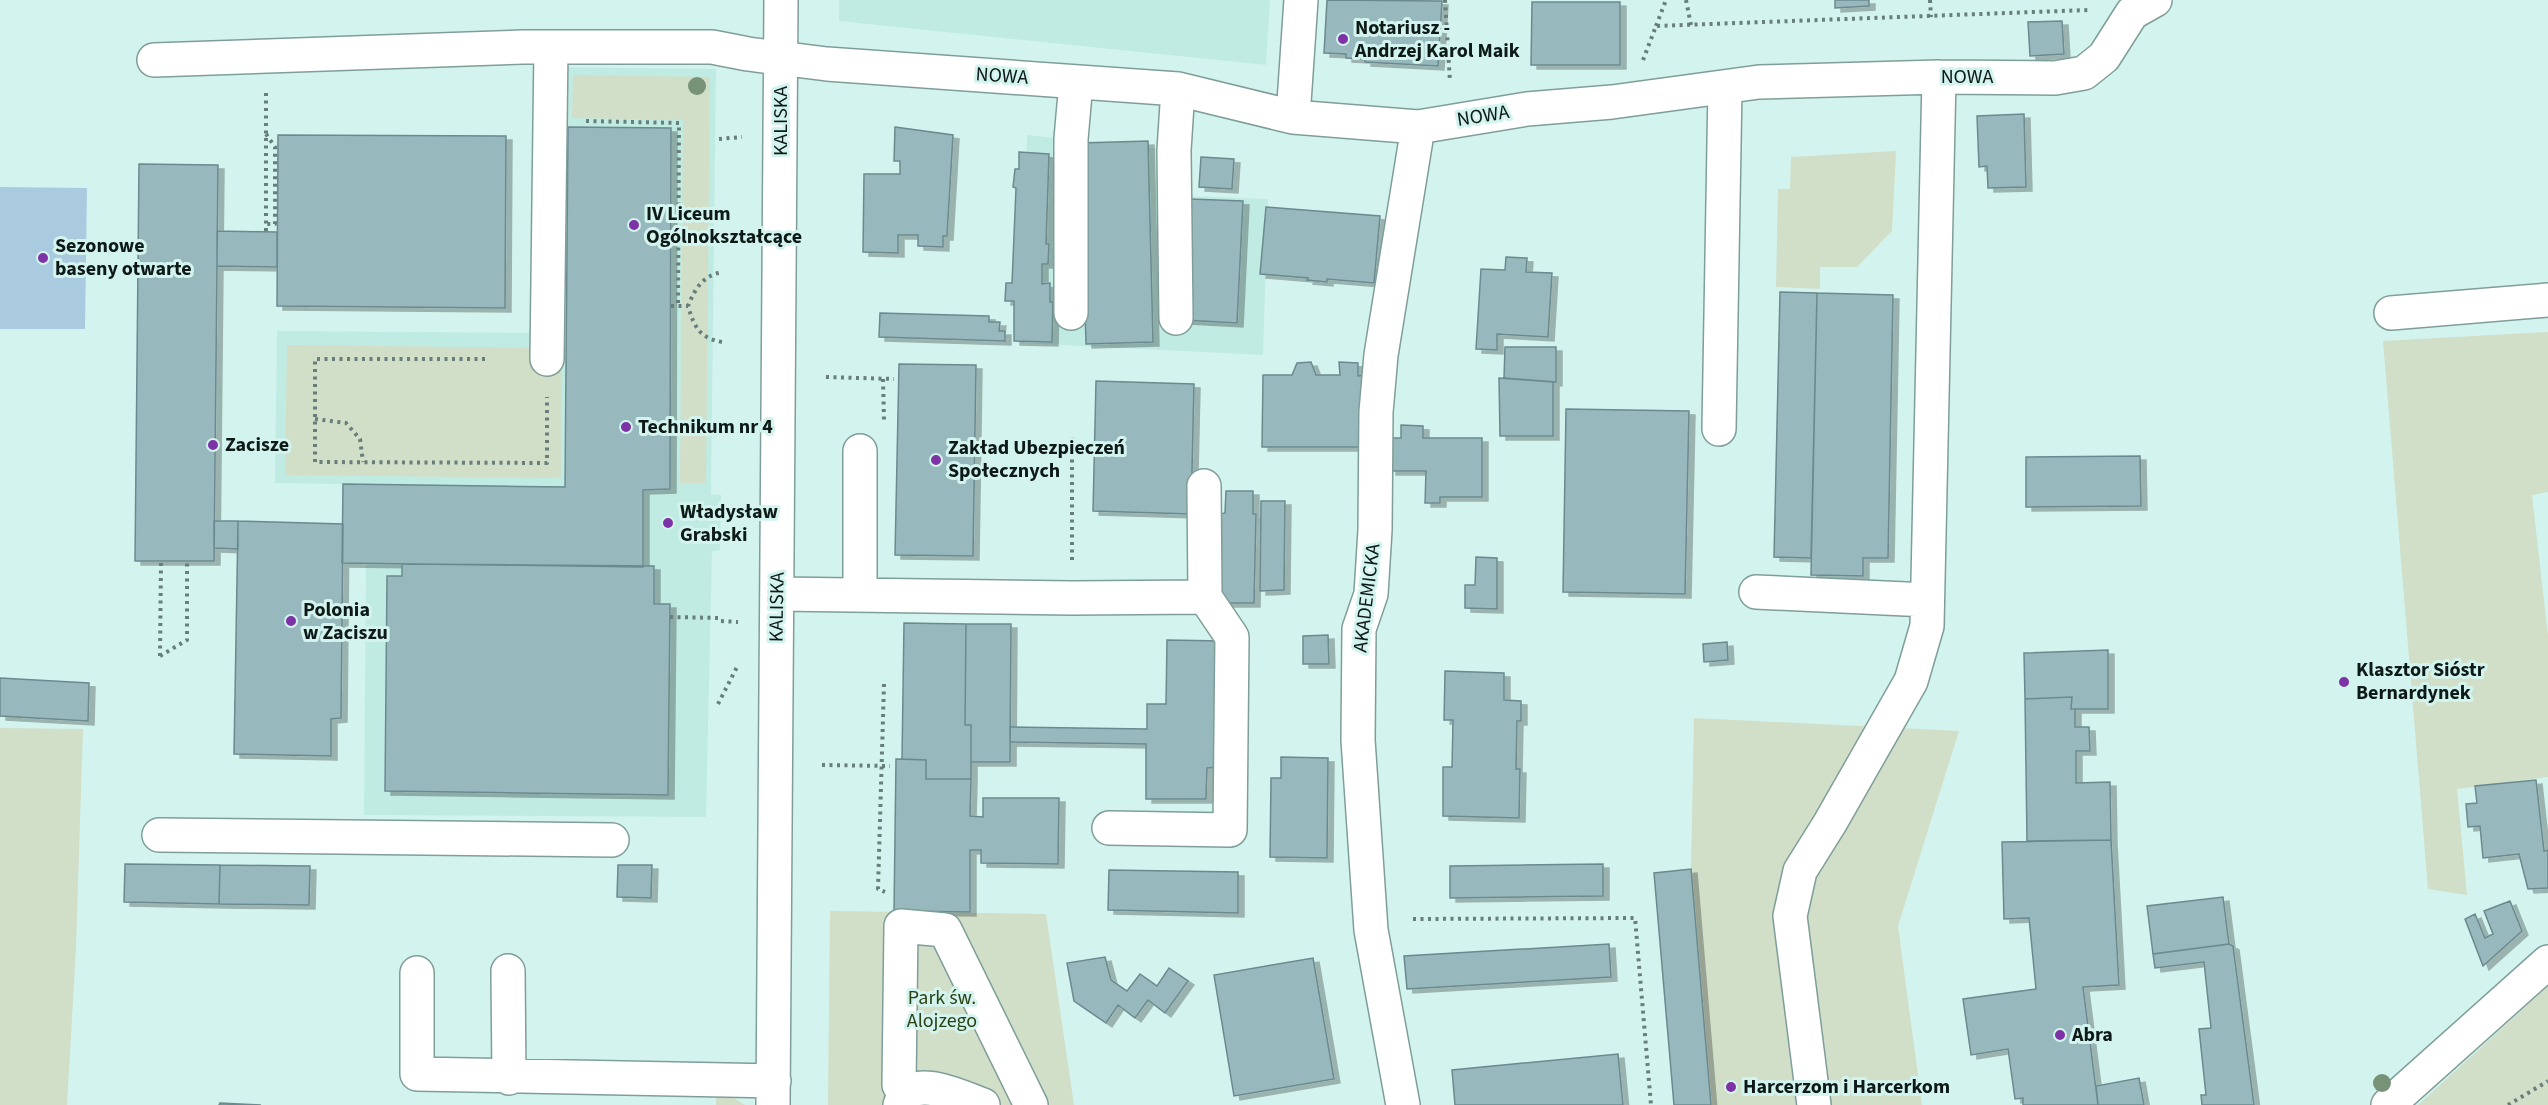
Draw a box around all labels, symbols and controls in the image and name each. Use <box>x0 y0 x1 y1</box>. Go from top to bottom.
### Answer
place label: Notariusz - Andrzej Karol Maik <box>1354 14 1520 65</box>
marker: Notariusz - Andrzej Karol Maik <box>1336 32 1350 46</box>
street label: NOWA <box>975 60 1029 92</box>
street label: NOWA <box>1941 63 1993 91</box>
street label: KALISKA <box>767 86 795 156</box>
street label: NOWA <box>1455 98 1511 134</box>
place label: IV Liceum Ogólnokształcące <box>646 200 802 251</box>
marker: IV Liceum Ogólnokształcące <box>627 218 641 232</box>
place label: Sezonowe baseny otwarte <box>55 232 192 283</box>
marker: Sezonowe baseny otwarte <box>36 251 50 265</box>
place label: Technikum nr 4 <box>638 413 773 441</box>
marker: Technikum nr 4 <box>619 420 633 434</box>
place label: Zacisze <box>225 431 289 459</box>
place label: Zakład Ubezpieczeń Społecznych <box>948 434 1125 485</box>
marker: Zacisze <box>206 438 220 452</box>
marker: Zakład Ubezpieczeń Społecznych <box>929 453 943 467</box>
place label: Władysław Grabski <box>680 498 778 549</box>
marker: Władysław Grabski <box>661 516 675 530</box>
street label: AKADEMICKA <box>1346 542 1388 654</box>
street label: KALISKA <box>762 572 792 642</box>
place label: Polonia w Zaciszu <box>303 596 388 647</box>
marker: Polonia w Zaciszu <box>284 614 298 628</box>
place label: Klasztor Sióstr Bernardynek <box>2356 656 2485 707</box>
marker: Klasztor Sióstr Bernardynek <box>2337 675 2351 689</box>
park label: Park św. Alojzego <box>907 984 977 1035</box>
place label: Abra <box>2071 1021 2113 1049</box>
marker: Abra <box>2053 1028 2067 1042</box>
place label: Harcerzom i Harcerkom <box>1743 1073 1950 1101</box>
marker: Harcerzom i Harcerkom <box>1724 1080 1738 1094</box>

